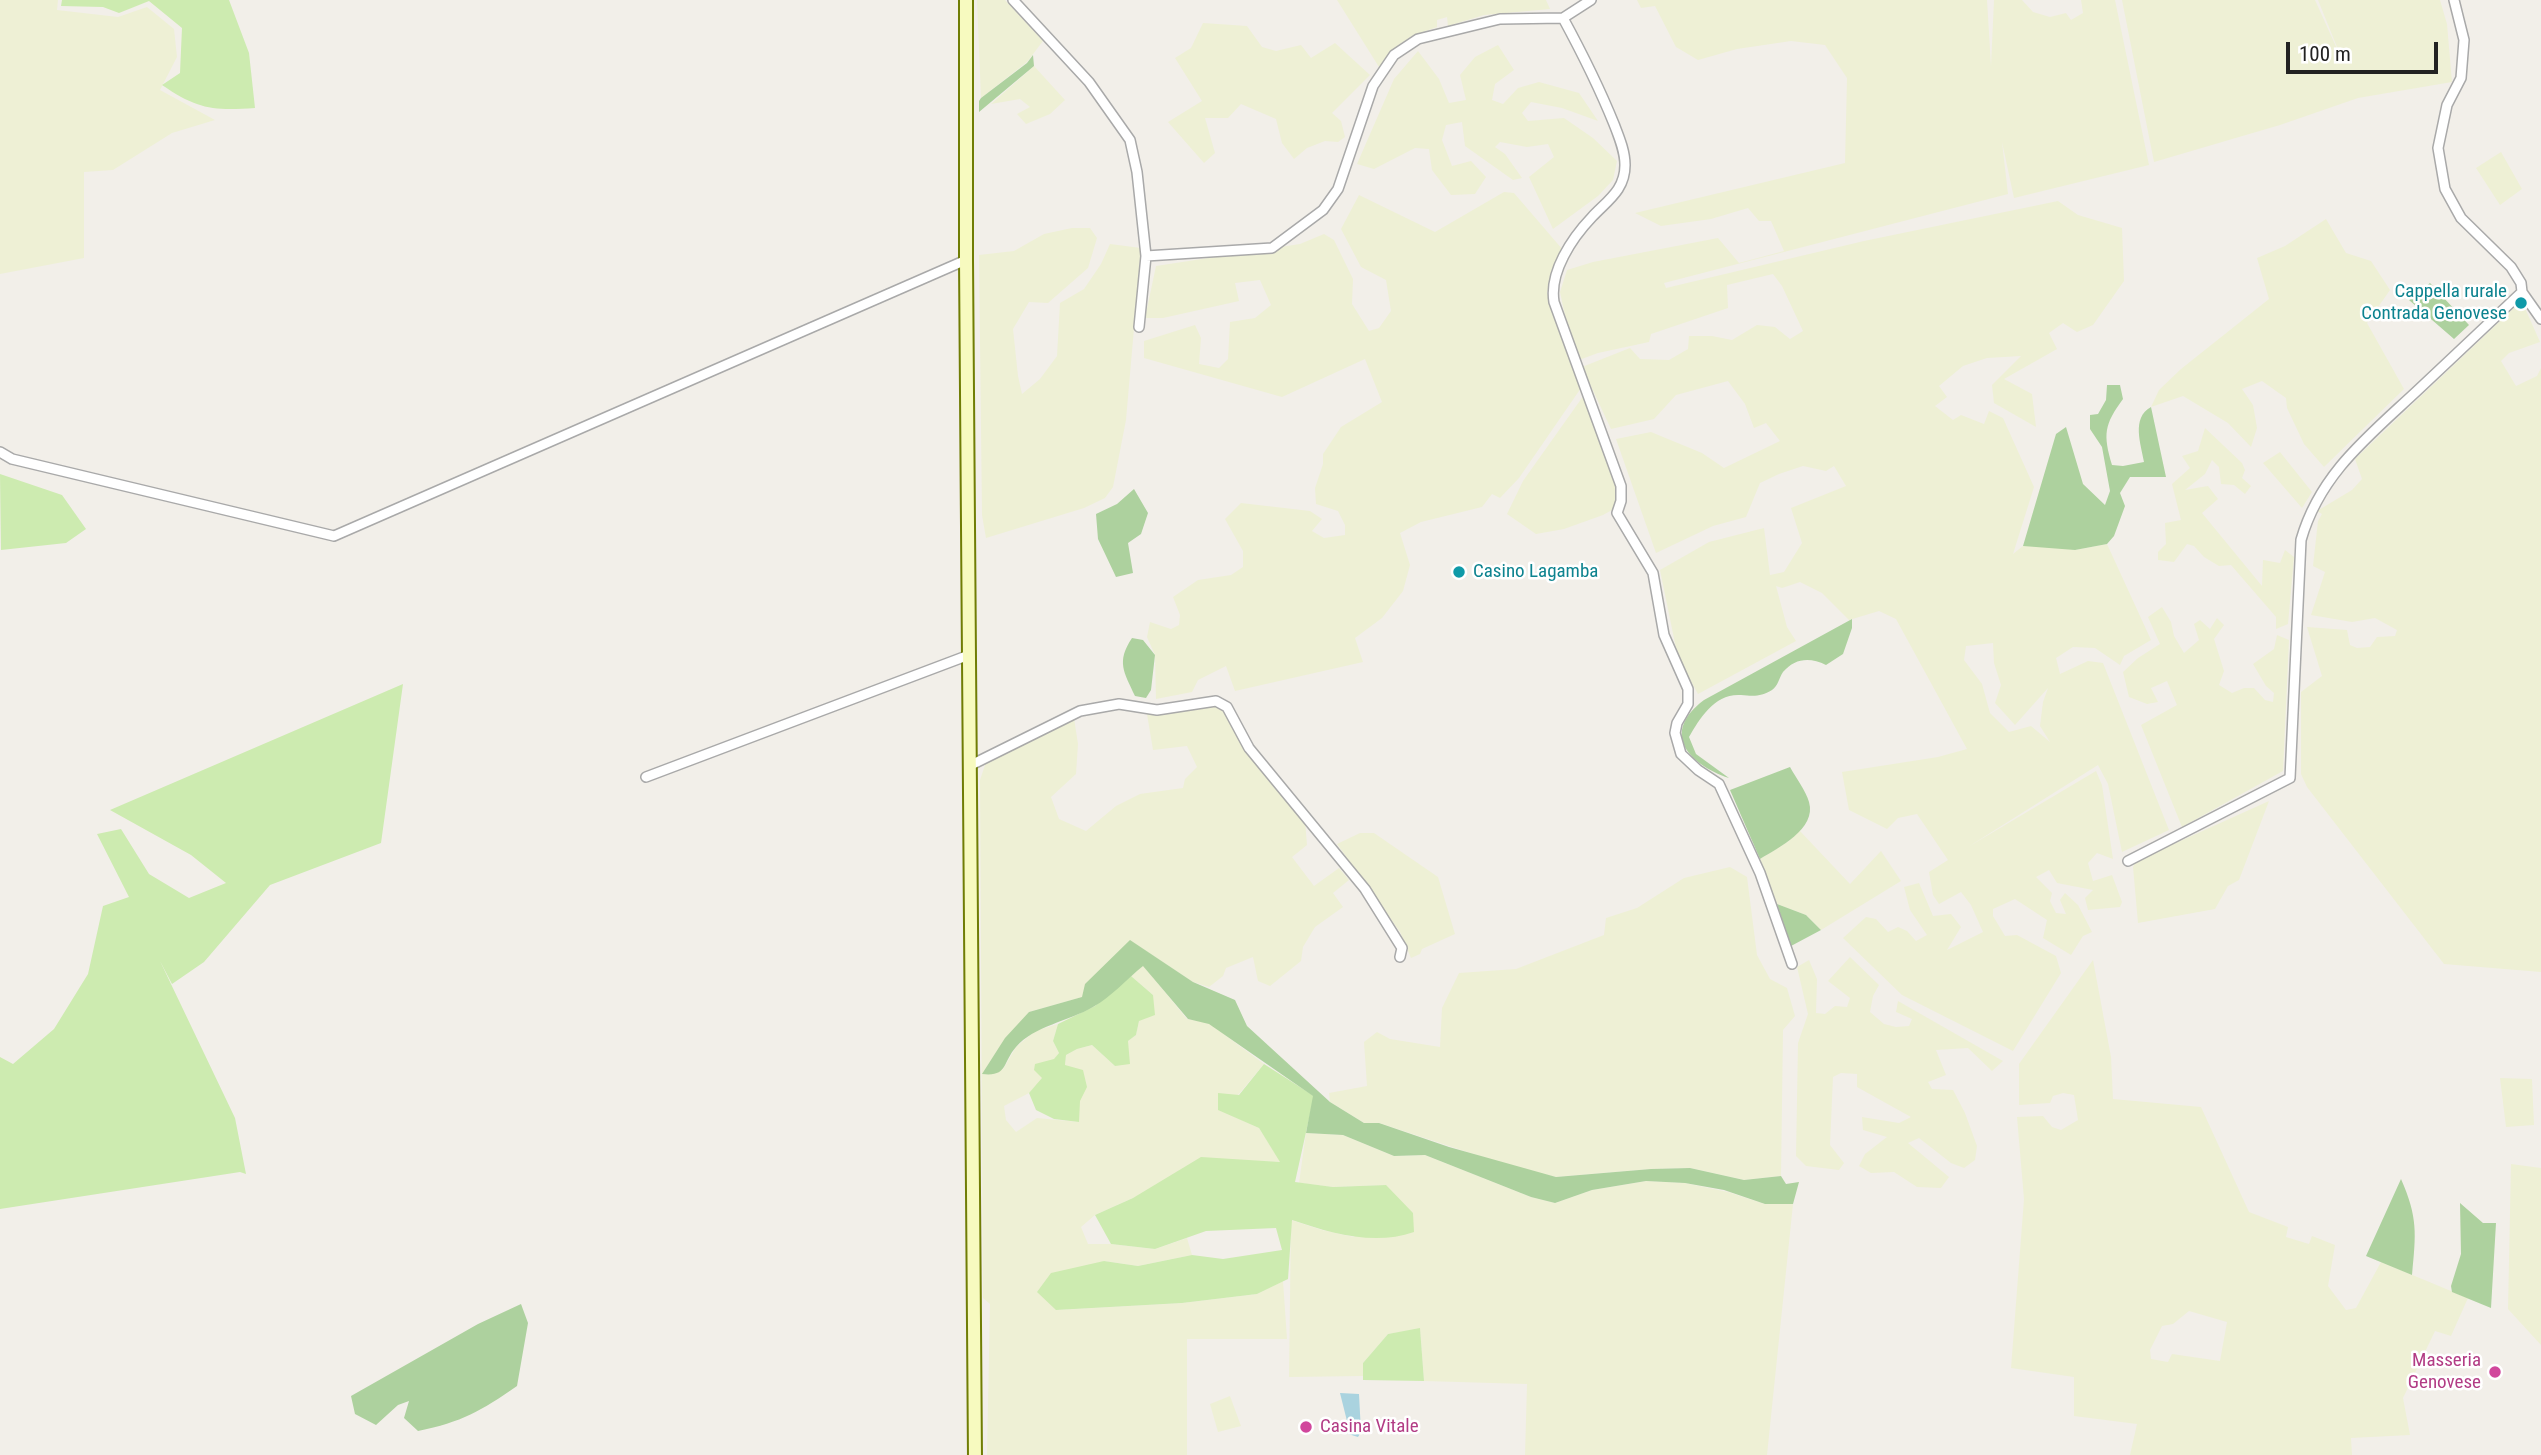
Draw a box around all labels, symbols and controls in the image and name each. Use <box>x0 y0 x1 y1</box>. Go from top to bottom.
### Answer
scale bar <box>2289 28 2441 72</box>
text: 100 m <box>2299 42 2351 66</box>
place label: Cappella rurale Contrada Genovese <box>2361 281 2507 325</box>
marker: Cappella rurale Contrada Genovese <box>2513 295 2529 311</box>
place label: Casino Lagamba <box>1473 561 1598 583</box>
marker: Casino Lagamba <box>1451 564 1467 580</box>
place label: Masseria Genovese <box>2408 1350 2481 1394</box>
marker: Masseria Genovese <box>2487 1364 2503 1380</box>
place label: Casina Vitale <box>1320 1416 1419 1438</box>
marker: Casina Vitale <box>1298 1419 1314 1435</box>

